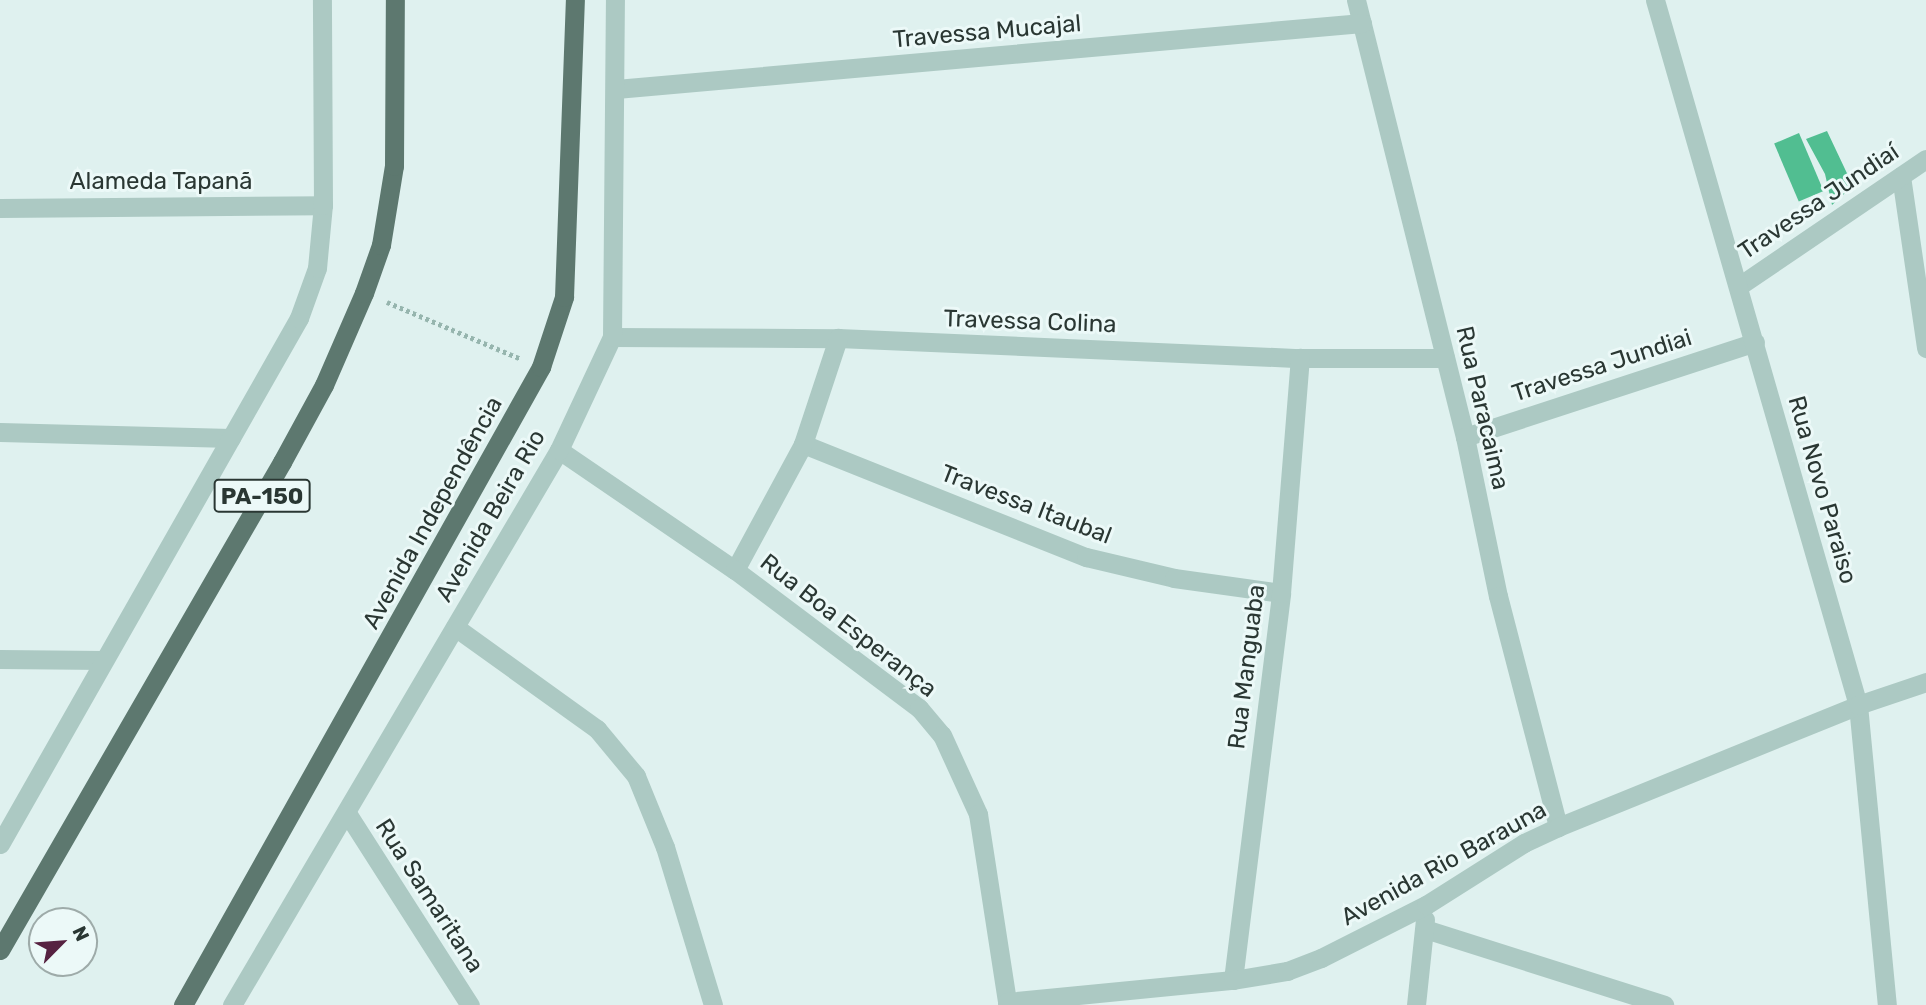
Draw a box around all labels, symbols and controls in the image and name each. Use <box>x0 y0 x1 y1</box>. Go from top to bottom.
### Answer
street label: Travessa Mucajal <box>892 9 1082 55</box>
street label: Travessa Jundiaí <box>1733 138 1905 266</box>
street label: Alameda Tapanã <box>69 168 253 196</box>
street label: Travessa Colina <box>943 305 1117 339</box>
street label: Travessa Jundiai <box>1509 323 1695 409</box>
street label: Rua Paracaima <box>1449 324 1515 492</box>
street label: Avenida Independência <box>357 392 509 634</box>
street label: Rua Novo Paraiso <box>1781 393 1863 587</box>
street label: Avenida Beira Rio <box>430 425 552 607</box>
street label: Travessa Itaubal <box>936 459 1116 551</box>
road number: PA-150 <box>213 476 311 516</box>
street label: Rua Boa Esperança <box>754 548 942 704</box>
street label: Rua Manguaba <box>1223 583 1271 751</box>
street label: Avenida Rio Barauna <box>1336 796 1552 932</box>
street label: Rua Samaritana <box>369 814 489 978</box>
north arrow <box>28 907 98 977</box>
text: N <box>67 923 94 945</box>

